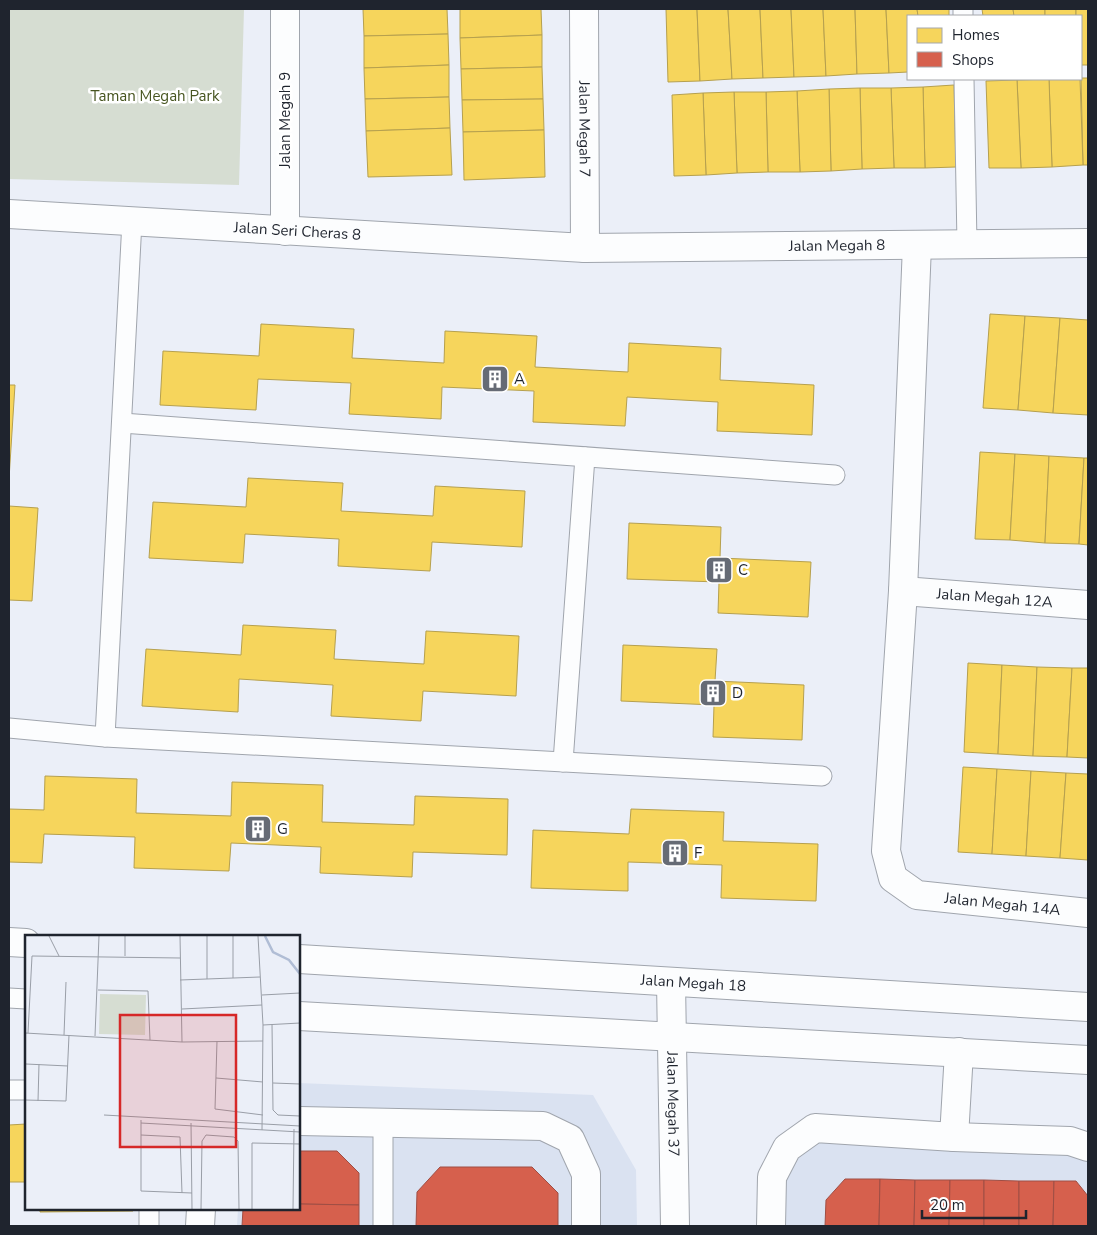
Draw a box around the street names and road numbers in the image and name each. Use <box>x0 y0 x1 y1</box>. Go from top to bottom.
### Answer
street label: Jalan Megah 9 <box>275 72 295 169</box>
street label: Jalan Megah 7 <box>574 80 595 177</box>
street label: Jalan Seri Cheras 8 <box>232 217 362 245</box>
street label: Jalan Megah 8 <box>788 235 885 256</box>
street label: Jalan Megah 12A <box>935 583 1054 612</box>
street label: Jalan Megah 14A <box>942 888 1061 920</box>
street label: Jalan Megah 18 <box>639 970 747 996</box>
street label: Jalan Megah 37 <box>662 1050 684 1157</box>

